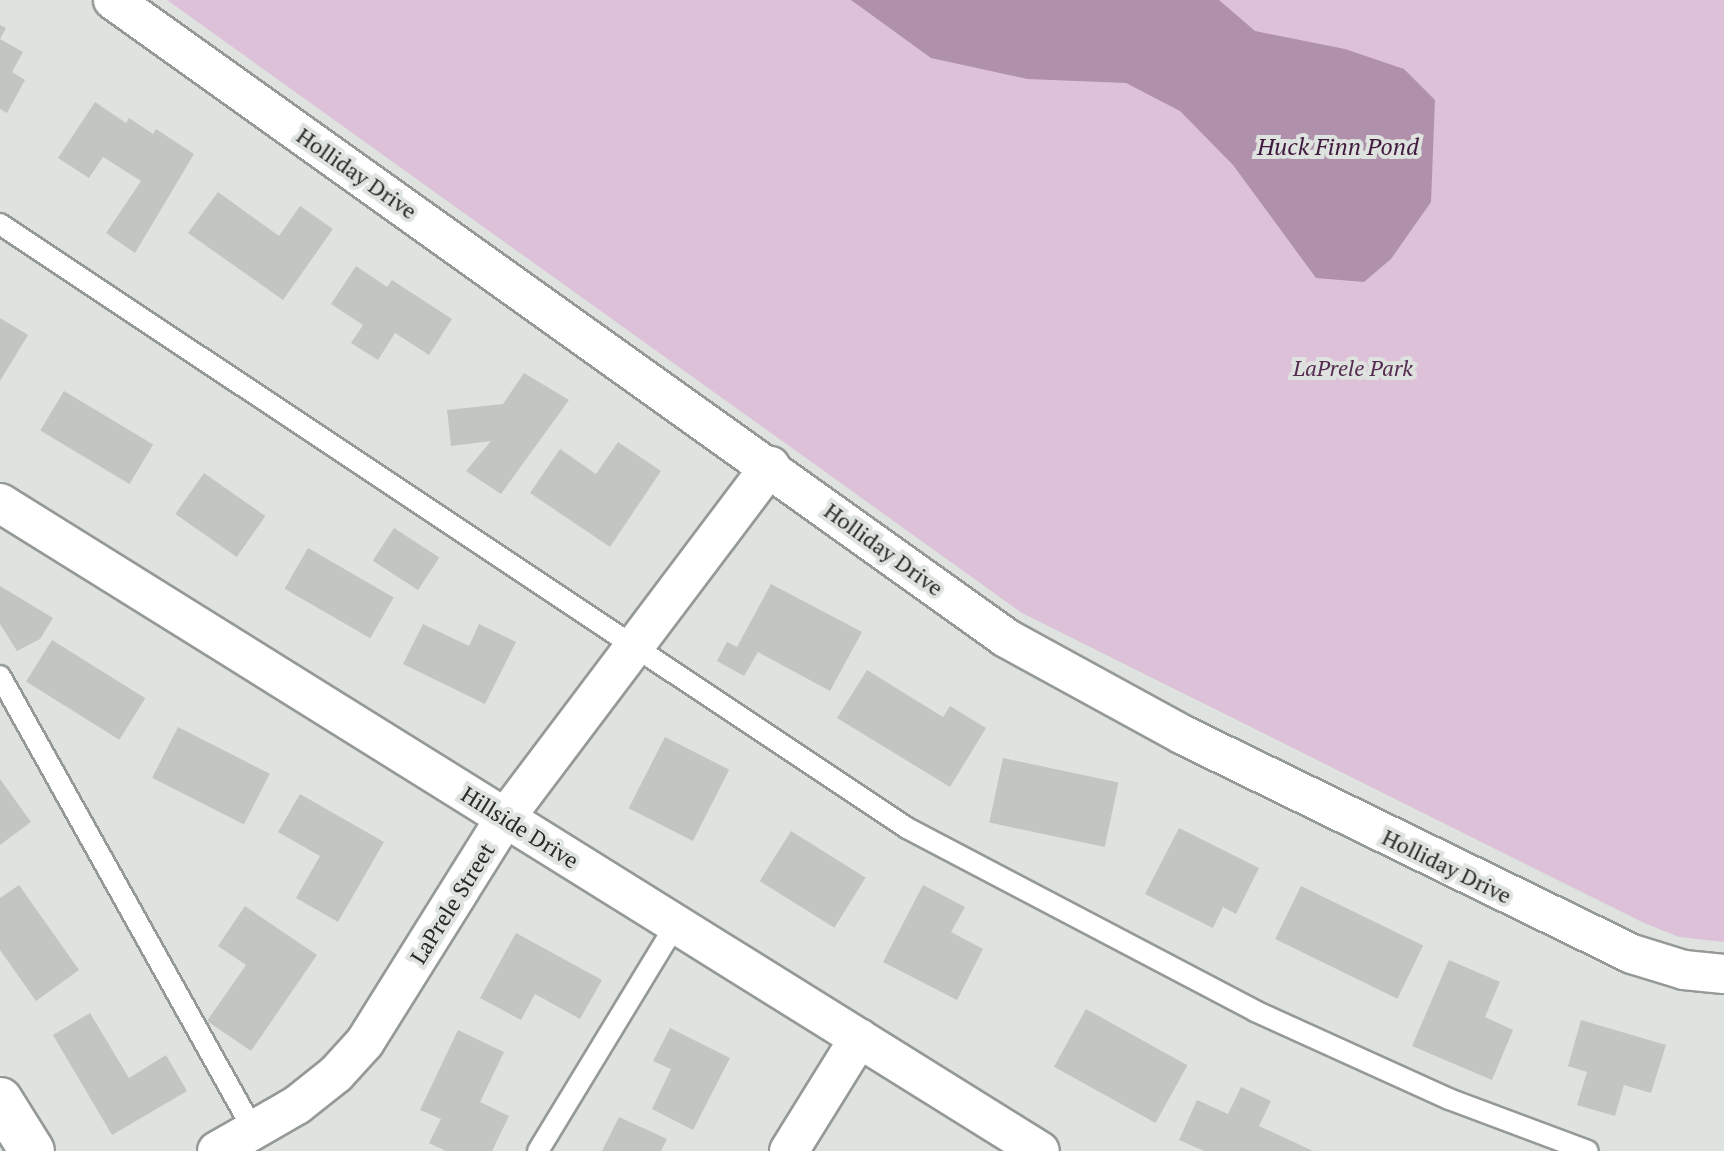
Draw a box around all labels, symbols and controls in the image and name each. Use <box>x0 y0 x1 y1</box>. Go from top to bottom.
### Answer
street label: Holliday Drive <box>292 122 422 224</box>
water label: Huck Finn Pond <box>1257 133 1419 161</box>
park label: LaPrele Park <box>1293 355 1413 381</box>
street label: Holliday Drive <box>819 497 949 601</box>
street label: Hillside Drive <box>457 781 583 873</box>
street label: Holliday Drive <box>1378 823 1516 909</box>
street label: LaPrele Street <box>404 838 500 968</box>

